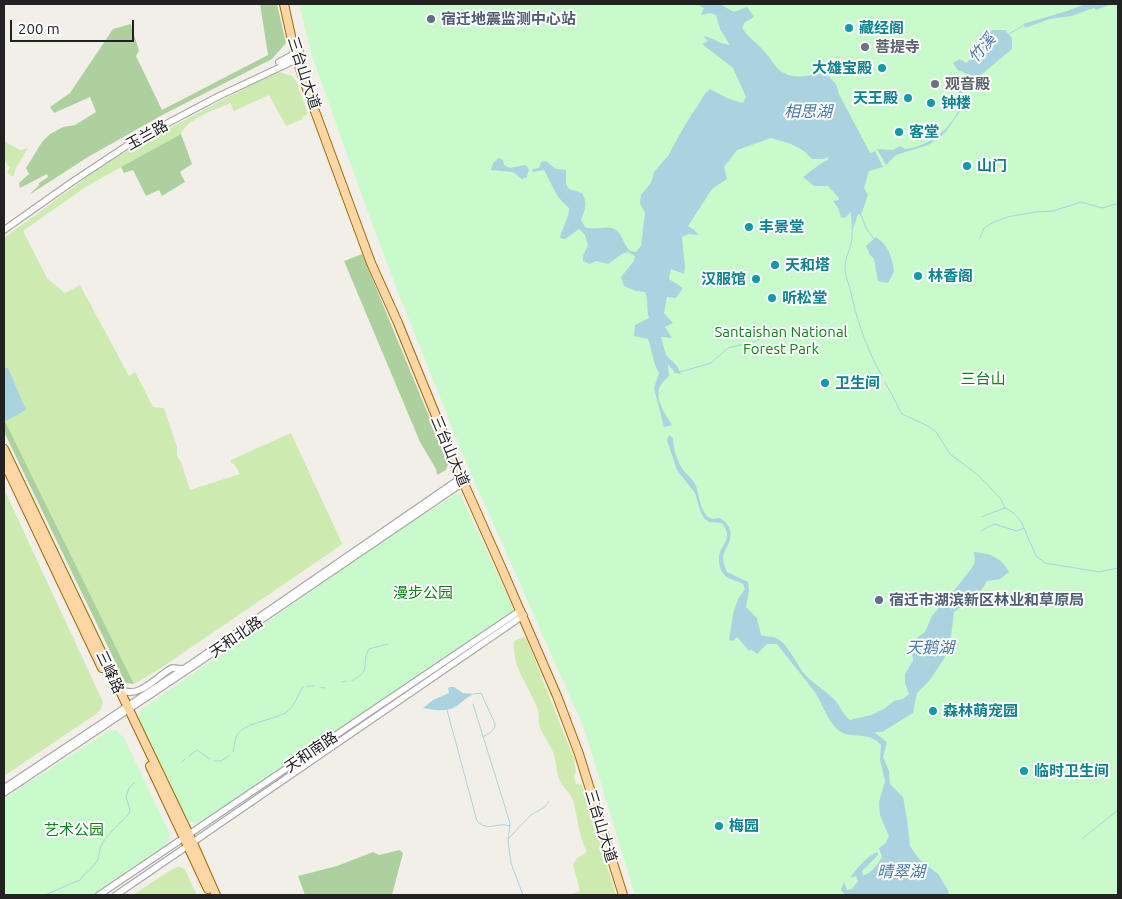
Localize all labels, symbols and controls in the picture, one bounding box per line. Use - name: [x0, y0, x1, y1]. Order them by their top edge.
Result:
- scale bar: [12, 10, 136, 42]
- place label: 宿迁地震监测中心站: [441, 10, 576, 28]
- marker: 宿迁地震监测中心站: [425, 13, 437, 25]
- place label: 藏经阁: [859, 19, 904, 37]
- text: 200 m: [18, 20, 60, 37]
- marker: 藏经阁: [843, 22, 855, 34]
- water label: 竹溪: [964, 30, 1000, 66]
- street label: 三台山大道: [284, 35, 324, 111]
- place label: 菩提寺: [875, 38, 920, 56]
- marker: 菩提寺: [859, 41, 871, 53]
- place label: 大雄宝殿: [812, 59, 872, 77]
- marker: 大雄宝殿: [876, 62, 888, 74]
- place label: 观音殿: [945, 75, 990, 93]
- marker: 观音殿: [929, 78, 941, 90]
- place label: 天王殿: [853, 89, 898, 107]
- marker: 天王殿: [902, 92, 914, 104]
- place label: 钟楼: [941, 94, 971, 112]
- marker: 钟楼: [925, 97, 937, 109]
- water label: 相思湖: [784, 102, 832, 122]
- street label: 玉兰路: [123, 116, 171, 154]
- place label: 客堂: [909, 123, 939, 141]
- marker: 客堂: [893, 126, 905, 138]
- place label: 山门: [977, 157, 1007, 175]
- marker: 山门: [961, 160, 973, 172]
- place label: 丰景堂: [759, 218, 804, 236]
- marker: 丰景堂: [743, 221, 755, 233]
- place label: 天和塔: [785, 256, 830, 274]
- marker: 天和塔: [769, 259, 781, 271]
- place label: 林香阁: [928, 267, 973, 285]
- place label: 汉服馆: [701, 270, 746, 288]
- marker: 林香阁: [912, 270, 924, 282]
- marker: 汉服馆: [750, 273, 762, 285]
- place label: 听松堂: [782, 289, 827, 307]
- marker: 听松堂: [766, 292, 778, 304]
- park label: Santaishan National Forest Park: [714, 323, 848, 358]
- park label: 三台山: [961, 370, 1005, 388]
- place label: 卫生间: [835, 374, 880, 392]
- marker: 卫生间: [819, 377, 831, 389]
- street label: 三台山大道: [427, 413, 473, 489]
- park label: 漫步公园: [393, 584, 453, 602]
- place label: 宿迁市湖滨新区林业和草原局: [889, 591, 1084, 609]
- marker: 宿迁市湖滨新区林业和草原局: [873, 594, 885, 606]
- street label: 天和北路: [206, 613, 266, 661]
- water label: 天鹅湖: [906, 638, 954, 658]
- street label: 三峰路: [92, 648, 128, 696]
- place label: 森林萌宠园: [943, 702, 1018, 720]
- marker: 森林萌宠园: [927, 705, 939, 717]
- street label: 天和南路: [281, 728, 341, 776]
- place label: 临时卫生间: [1034, 762, 1109, 780]
- marker: 临时卫生间: [1018, 765, 1030, 777]
- street label: 三台山大道: [581, 788, 621, 864]
- place label: 梅园: [729, 817, 759, 835]
- marker: 梅园: [713, 820, 725, 832]
- park label: 艺术公园: [44, 821, 104, 839]
- water label: 晴翠湖: [877, 862, 925, 882]

